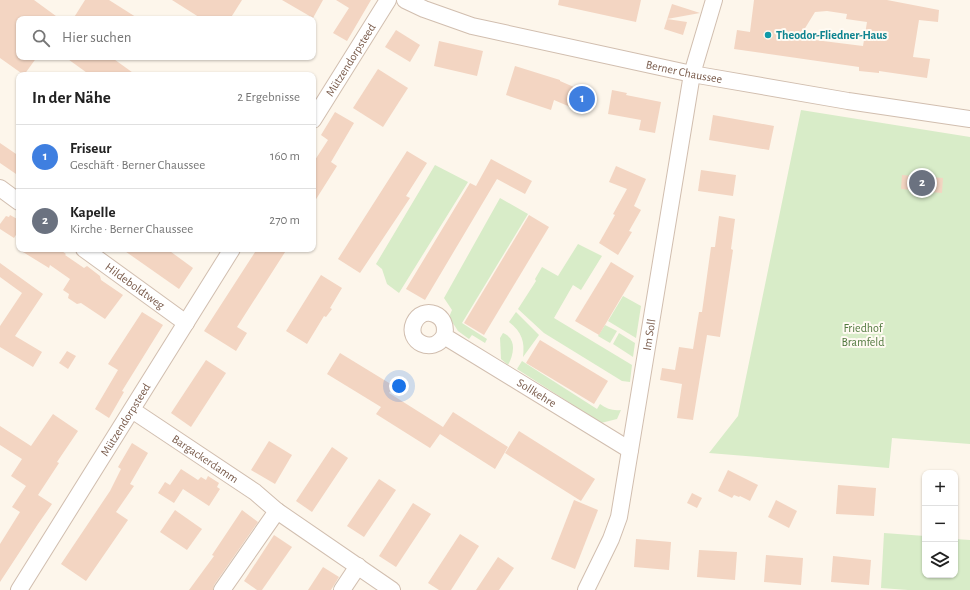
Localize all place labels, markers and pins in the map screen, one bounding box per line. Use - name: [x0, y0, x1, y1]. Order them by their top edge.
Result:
- place label: Theodor-Fliedner-Haus: [776, 29, 888, 41]
- marker: Theodor-Fliedner-Haus: [763, 30, 773, 40]
- pin: 1: [569, 84, 595, 114]
- pin: 2: [909, 168, 935, 198]

